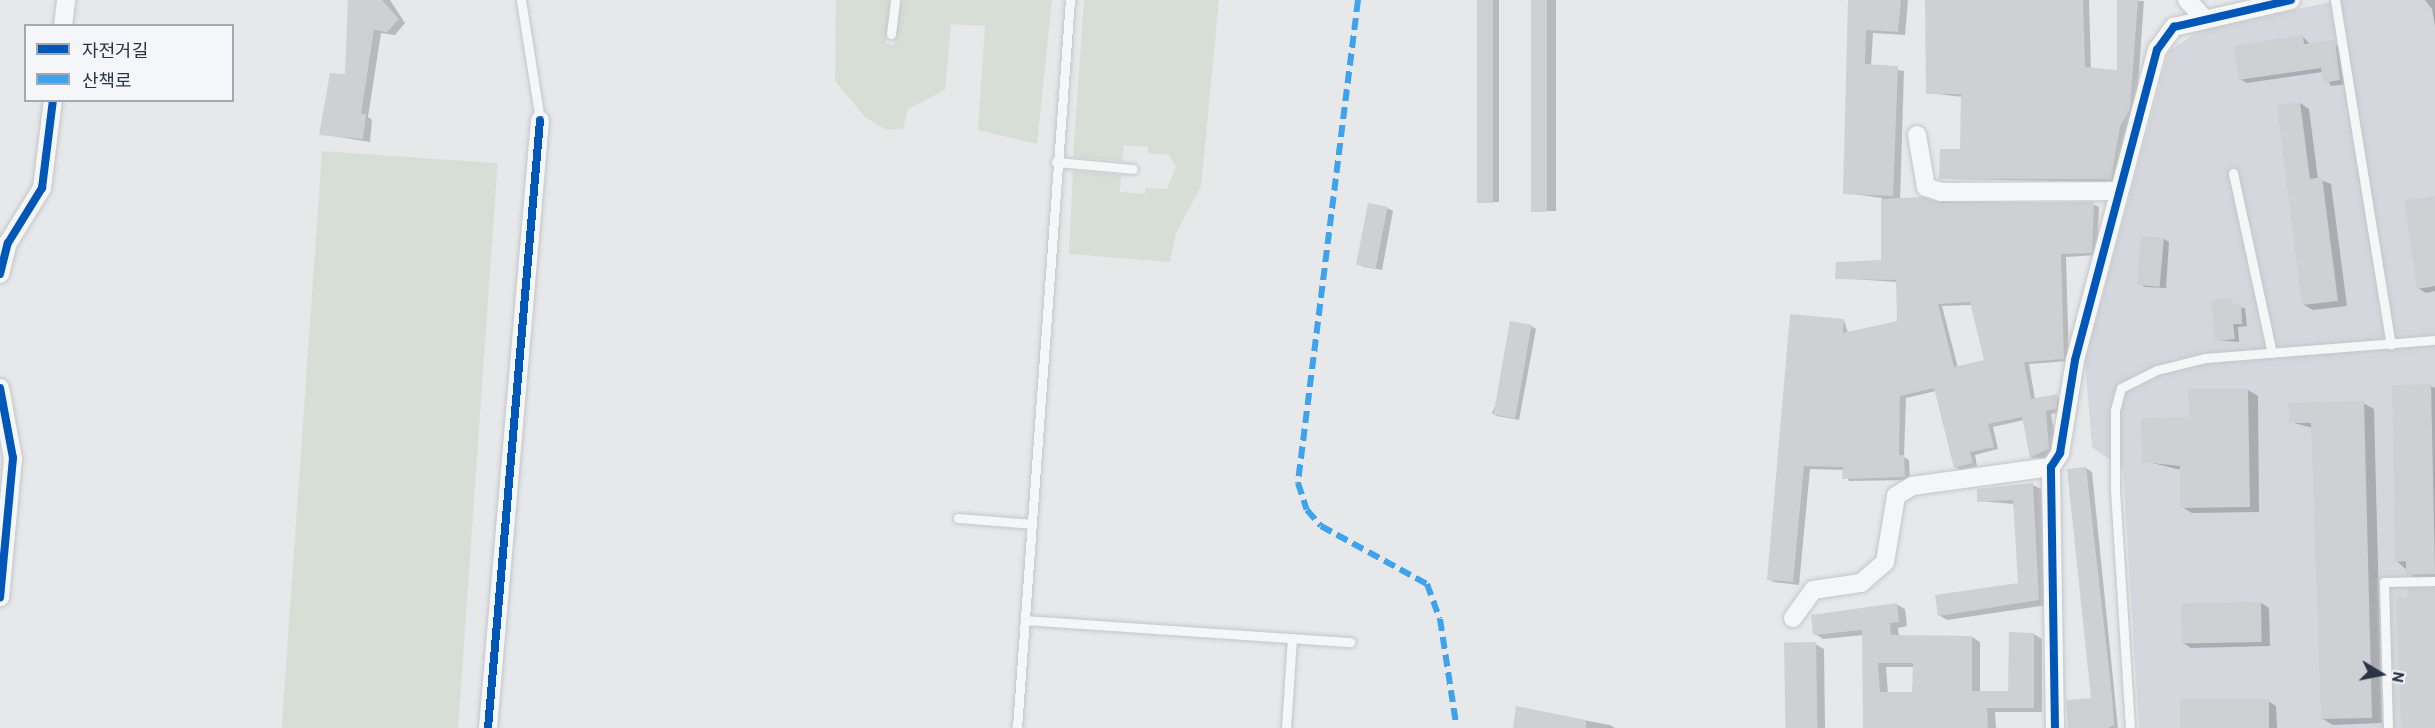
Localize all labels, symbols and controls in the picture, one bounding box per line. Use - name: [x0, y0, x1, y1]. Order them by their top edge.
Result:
- legend: [24, 24, 234, 102]
- text: 자전거길: [82, 39, 148, 61]
- text: 산책로: [82, 69, 132, 91]
- north arrow: [2351, 644, 2411, 704]
- text: N: [2389, 670, 2409, 684]

